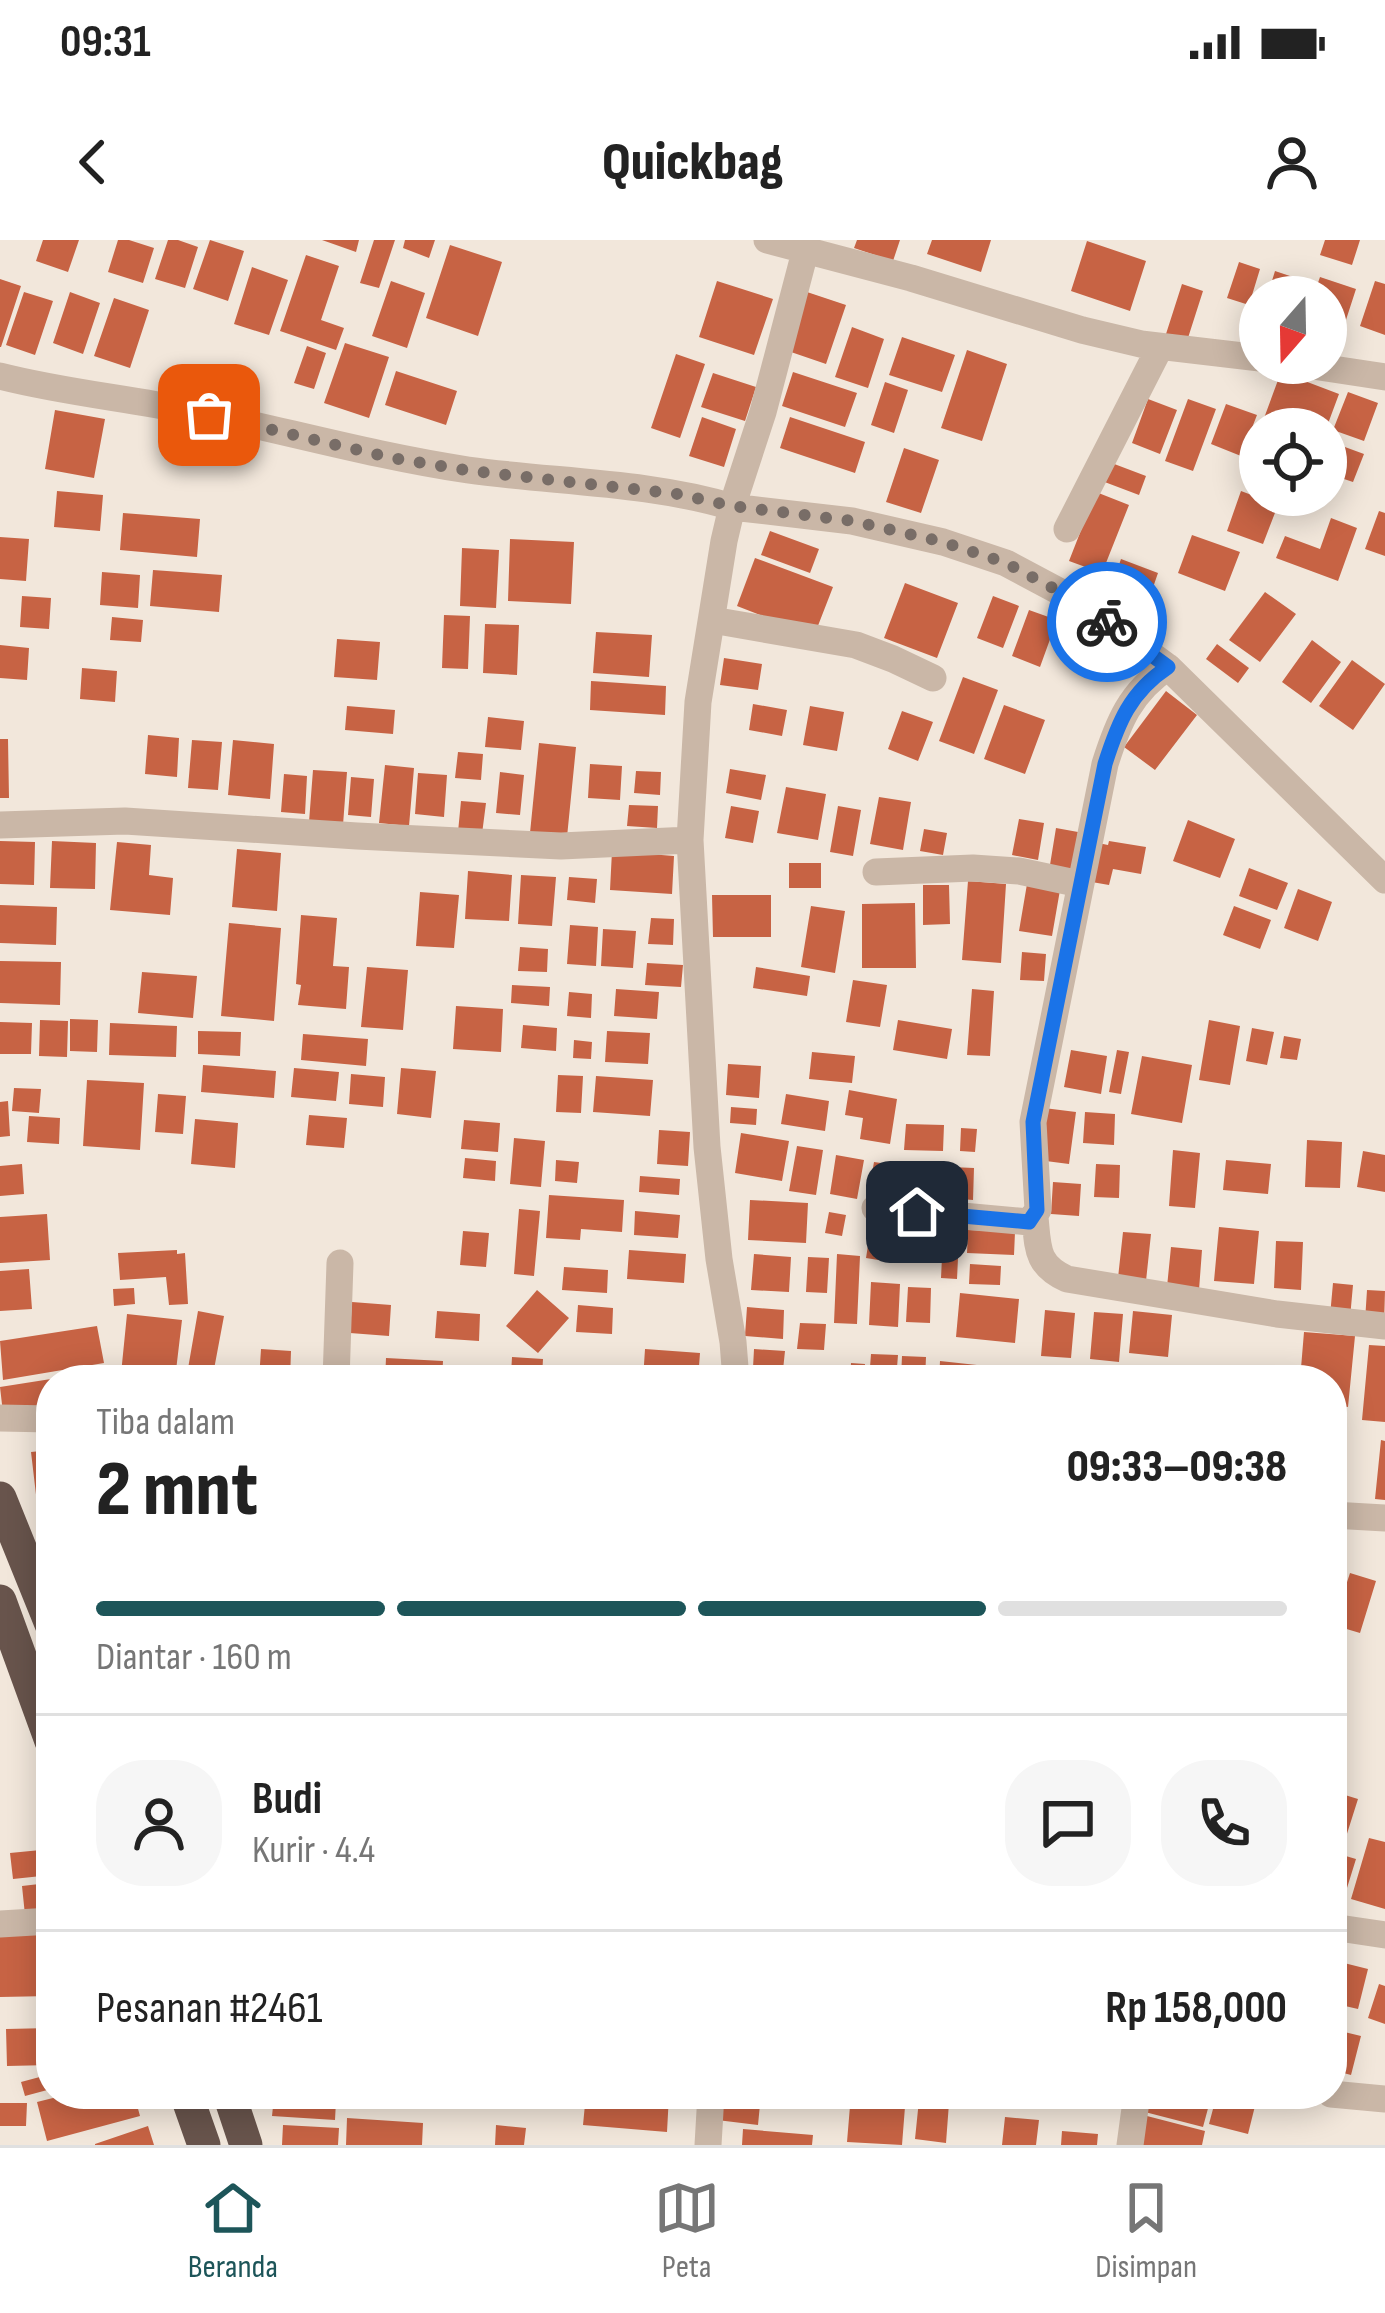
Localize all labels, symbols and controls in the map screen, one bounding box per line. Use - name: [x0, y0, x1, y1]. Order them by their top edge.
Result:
- text: 09:31: [60, 15, 151, 70]
- icon: back: [60, 129, 126, 195]
- icon: person: [1259, 129, 1325, 195]
- text: Quickbag: [602, 130, 783, 195]
- north arrow: [1239, 276, 1347, 384]
- map controls: [1239, 276, 1347, 516]
- pin: [158, 364, 260, 466]
- icon: bag: [176, 382, 242, 448]
- button: locate: [1239, 408, 1347, 516]
- courier: [1047, 562, 1167, 682]
- icon: bike: [1074, 589, 1140, 655]
- pin: [866, 1161, 968, 1263]
- icon: home: [884, 1179, 950, 1245]
- text: Tiba dalam: [96, 1399, 235, 1446]
- text: 09:33–09:38: [1067, 1440, 1287, 1495]
- text: 2 mnt: [96, 1444, 258, 1537]
- text: Diantar · 160 m: [96, 1634, 292, 1681]
- button: person: [96, 1760, 222, 1886]
- button: chat: [1005, 1760, 1131, 1886]
- button: phone: [1161, 1760, 1287, 1886]
- text: Budi: [252, 1772, 322, 1827]
- text: Kurir · 4.4: [252, 1827, 375, 1874]
- text: Pesanan #2461: [96, 1981, 322, 2036]
- text: Rp 158,000: [1105, 1981, 1287, 2036]
- tab: Beranda: [188, 2175, 278, 2287]
- tab: Peta: [654, 2175, 720, 2287]
- tab: Disimpan: [1095, 2175, 1197, 2287]

